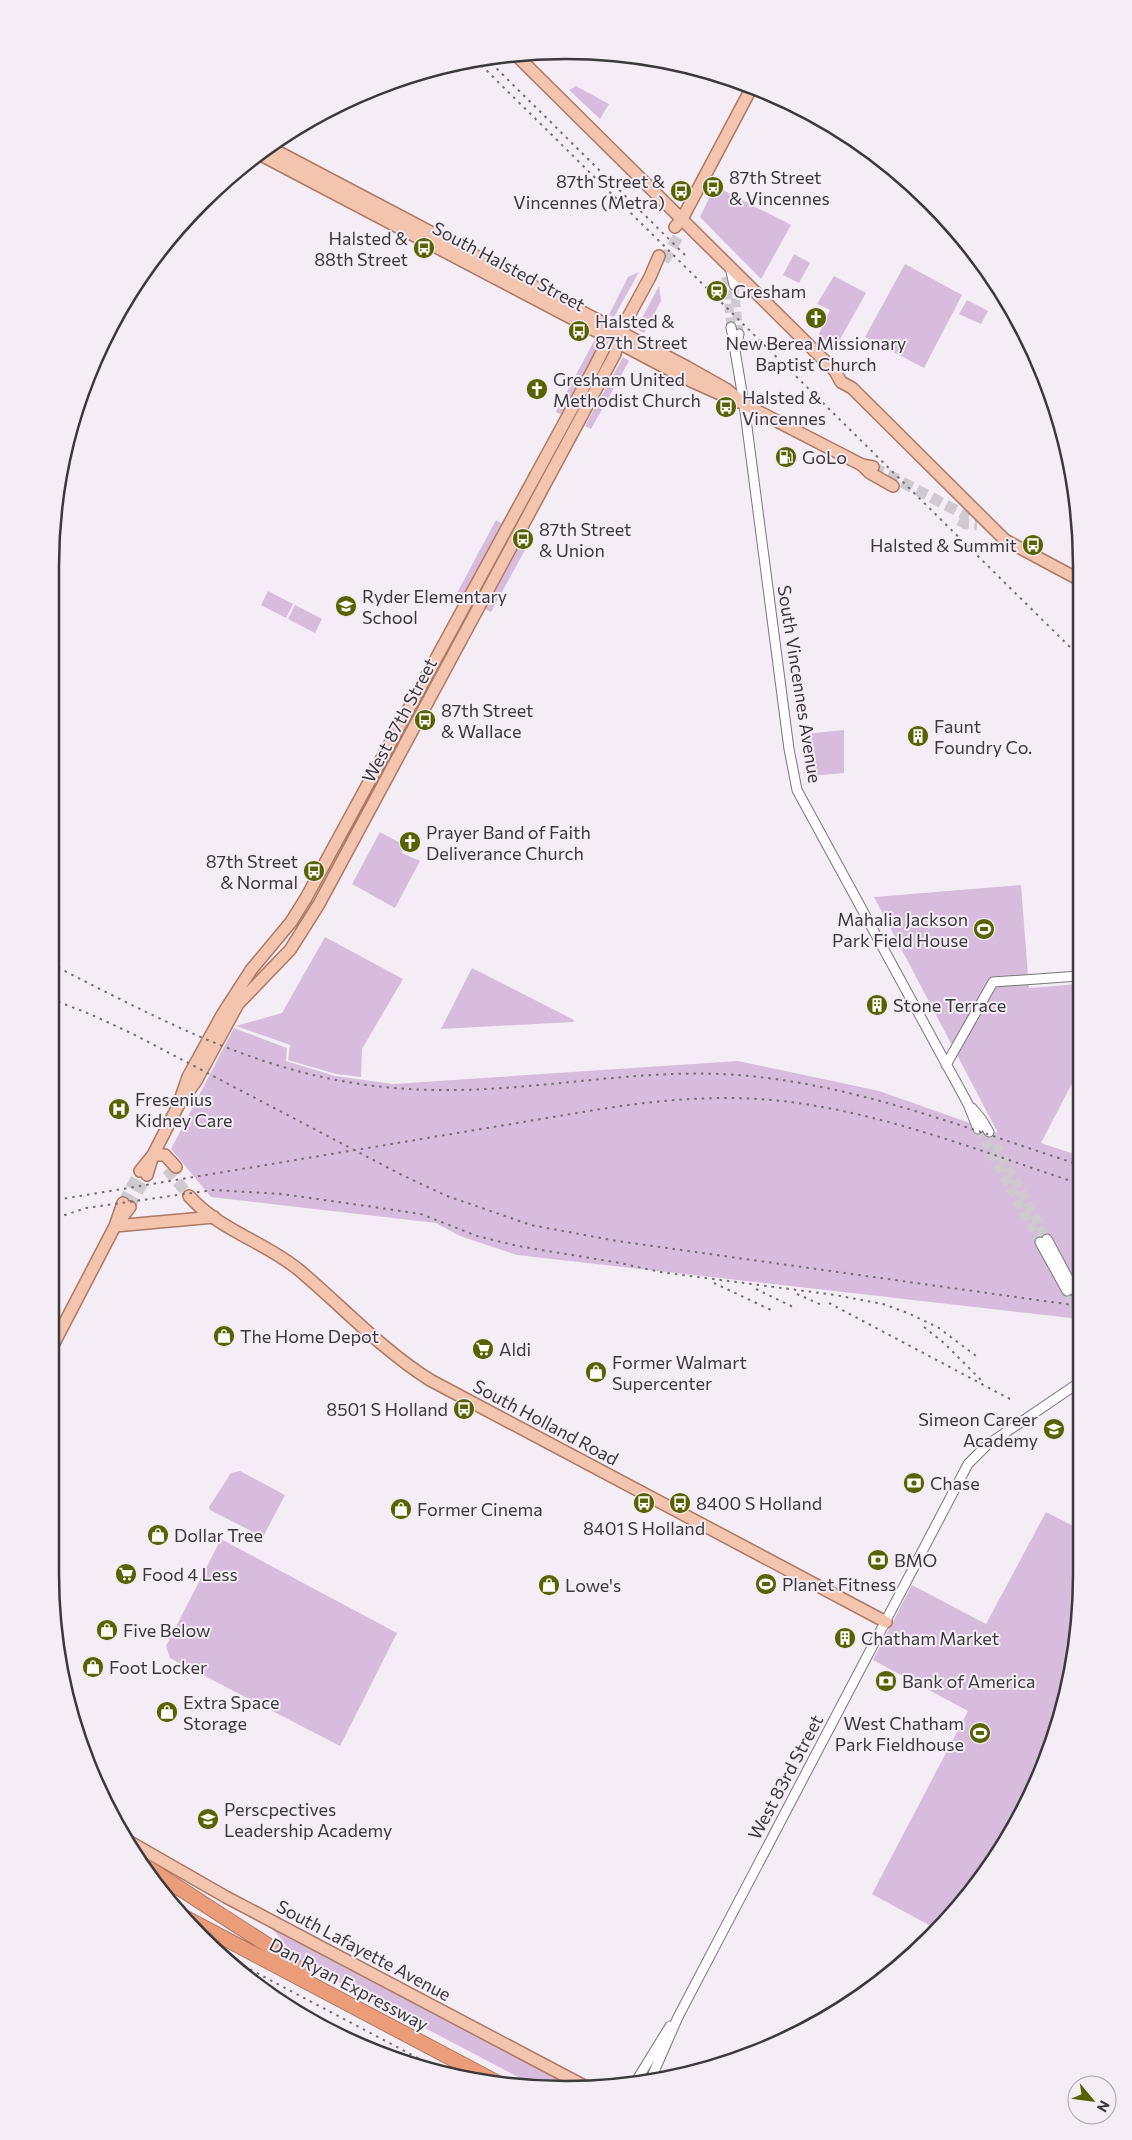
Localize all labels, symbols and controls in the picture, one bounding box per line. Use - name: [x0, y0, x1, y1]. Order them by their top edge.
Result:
- place label: 87th Street & Vincennes: [729, 166, 830, 209]
- place label: 87th Street & Vincennes (Metra): [513, 170, 665, 213]
- bus stop icon: 87th Street & Vincennes: [701, 175, 725, 199]
- bus stop icon: 87th Street & Vincennes (Metra): [669, 179, 693, 203]
- street label: South Halsted Street: [429, 216, 589, 316]
- place label: Halsted & 88th Street: [314, 227, 408, 270]
- bus stop icon: Halsted & 88th Street: [412, 236, 436, 260]
- station icon: Gresham: [705, 279, 729, 303]
- place label: Gresham: [733, 280, 806, 302]
- church icon: New Berea Missionary Baptist Church: [804, 306, 828, 330]
- place label: Halsted & 87th Street: [595, 310, 687, 353]
- bus stop icon: Halsted & 87th Street: [567, 319, 591, 343]
- place label: New Berea Missionary Baptist Church: [726, 332, 906, 375]
- place label: Gresham United Methodist Church: [553, 368, 701, 411]
- church icon: Gresham United Methodist Church: [525, 377, 549, 401]
- place label: Halsted & Vincennes: [742, 386, 826, 429]
- bus stop icon: Halsted & Vincennes: [714, 395, 738, 419]
- fuel station icon: GoLo: [774, 445, 798, 469]
- place label: GoLo: [802, 446, 847, 468]
- place label: 87th Street & Union: [539, 518, 631, 561]
- bus stop icon: 87th Street & Union: [511, 527, 535, 551]
- bus stop icon: Halsted & Summit: [1021, 533, 1045, 557]
- place label: Halsted & Summit: [870, 534, 1017, 556]
- street label: South Vincennes Avenue: [773, 584, 827, 784]
- place label: Ryder Elementary School: [362, 585, 507, 628]
- school or university icon: Ryder Elementary School: [334, 594, 358, 618]
- street label: West 87th Street: [357, 654, 441, 786]
- place label: 87th Street & Wallace: [441, 699, 533, 742]
- bus stop icon: 87th Street & Wallace: [413, 708, 437, 732]
- place label: Faunt Foundry Co.: [934, 715, 1032, 758]
- building icon: Faunt Foundry Co.: [906, 724, 930, 748]
- place label: Prayer Band of Faith Deliverance Church: [426, 821, 591, 864]
- church icon: Prayer Band of Faith Deliverance Church: [398, 830, 422, 854]
- place label: 87th Street & Normal: [206, 850, 298, 893]
- bus stop icon: 87th Street & Normal: [302, 859, 326, 883]
- place label: Mahalia Jackson Park Field House: [832, 908, 968, 951]
- sports icon: Mahalia Jackson Park Field House: [972, 917, 996, 941]
- building icon: Stone Terrace: [865, 993, 889, 1017]
- place label: Stone Terrace: [893, 994, 1006, 1016]
- place label: Fresenius Kidney Care: [135, 1088, 233, 1131]
- hospital icon: Fresenius Kidney Care: [107, 1097, 131, 1121]
- shop icon: The Home Depot: [212, 1324, 236, 1348]
- place label: The Home Depot: [240, 1325, 379, 1347]
- supermarket icon: Aldi: [471, 1337, 495, 1361]
- place label: Aldi: [499, 1338, 531, 1360]
- place label: Former Walmart Supercenter: [612, 1351, 747, 1394]
- shop icon: Former Walmart Supercenter: [584, 1360, 608, 1384]
- street label: South Holland Road: [470, 1374, 622, 1470]
- bus stop icon: 8501 S Holland: [452, 1397, 476, 1421]
- place label: 8501 S Holland: [326, 1398, 448, 1420]
- place label: Simeon Career Academy: [918, 1408, 1038, 1451]
- school or university icon: Simeon Career Academy: [1042, 1417, 1066, 1441]
- bank icon: Chase: [902, 1471, 926, 1495]
- place label: Chase: [930, 1472, 980, 1494]
- bus stop icon: 8401 S Holland: [632, 1491, 656, 1515]
- bus stop icon: 8400 S Holland: [668, 1491, 692, 1515]
- place label: 8400 S Holland: [696, 1492, 822, 1514]
- shop icon: Former Cinema: [389, 1497, 413, 1521]
- place label: Former Cinema: [417, 1498, 543, 1520]
- place label: 8401 S Holland: [583, 1517, 705, 1539]
- shop icon: Dollar Tree: [146, 1523, 170, 1547]
- place label: Dollar Tree: [174, 1524, 263, 1546]
- bank icon: BMO: [866, 1548, 890, 1572]
- place label: BMO: [894, 1549, 937, 1571]
- supermarket icon: Food 4 Less: [114, 1562, 138, 1586]
- place label: Food 4 Less: [142, 1563, 238, 1585]
- sports icon: Planet Fitness: [754, 1572, 778, 1596]
- shop icon: Lowe's: [537, 1573, 561, 1597]
- place label: Planet Fitness: [782, 1573, 896, 1595]
- place label: Lowe's: [565, 1574, 621, 1596]
- shop icon: Five Below: [95, 1618, 119, 1642]
- place label: Five Below: [123, 1619, 210, 1641]
- building icon: Chatham Market: [833, 1626, 857, 1650]
- place label: Chatham Market: [861, 1627, 999, 1649]
- shop icon: Foot Locker: [81, 1655, 105, 1679]
- place label: Foot Locker: [109, 1656, 207, 1678]
- bank icon: Bank of America: [874, 1669, 898, 1693]
- place label: Bank of America: [902, 1670, 1035, 1692]
- place label: Extra Space Storage: [183, 1691, 280, 1734]
- shop icon: Extra Space Storage: [155, 1700, 179, 1724]
- street label: West 83rd Street: [743, 1711, 827, 1843]
- place label: West Chatham Park Fieldhouse: [835, 1712, 964, 1755]
- sports icon: West Chatham Park Fieldhouse: [968, 1721, 992, 1745]
- place label: Perscpectives Leadership Academy: [224, 1798, 392, 1841]
- school or university icon: Perscpectives Leadership Academy: [196, 1807, 220, 1831]
- street label: South Lafayette Avenue: [273, 1895, 455, 2005]
- street label: Dan Ryan Expressway: [266, 1933, 432, 2035]
- north arrow: [1067, 2075, 1117, 2125]
- text: N: [1094, 2098, 1114, 2115]

